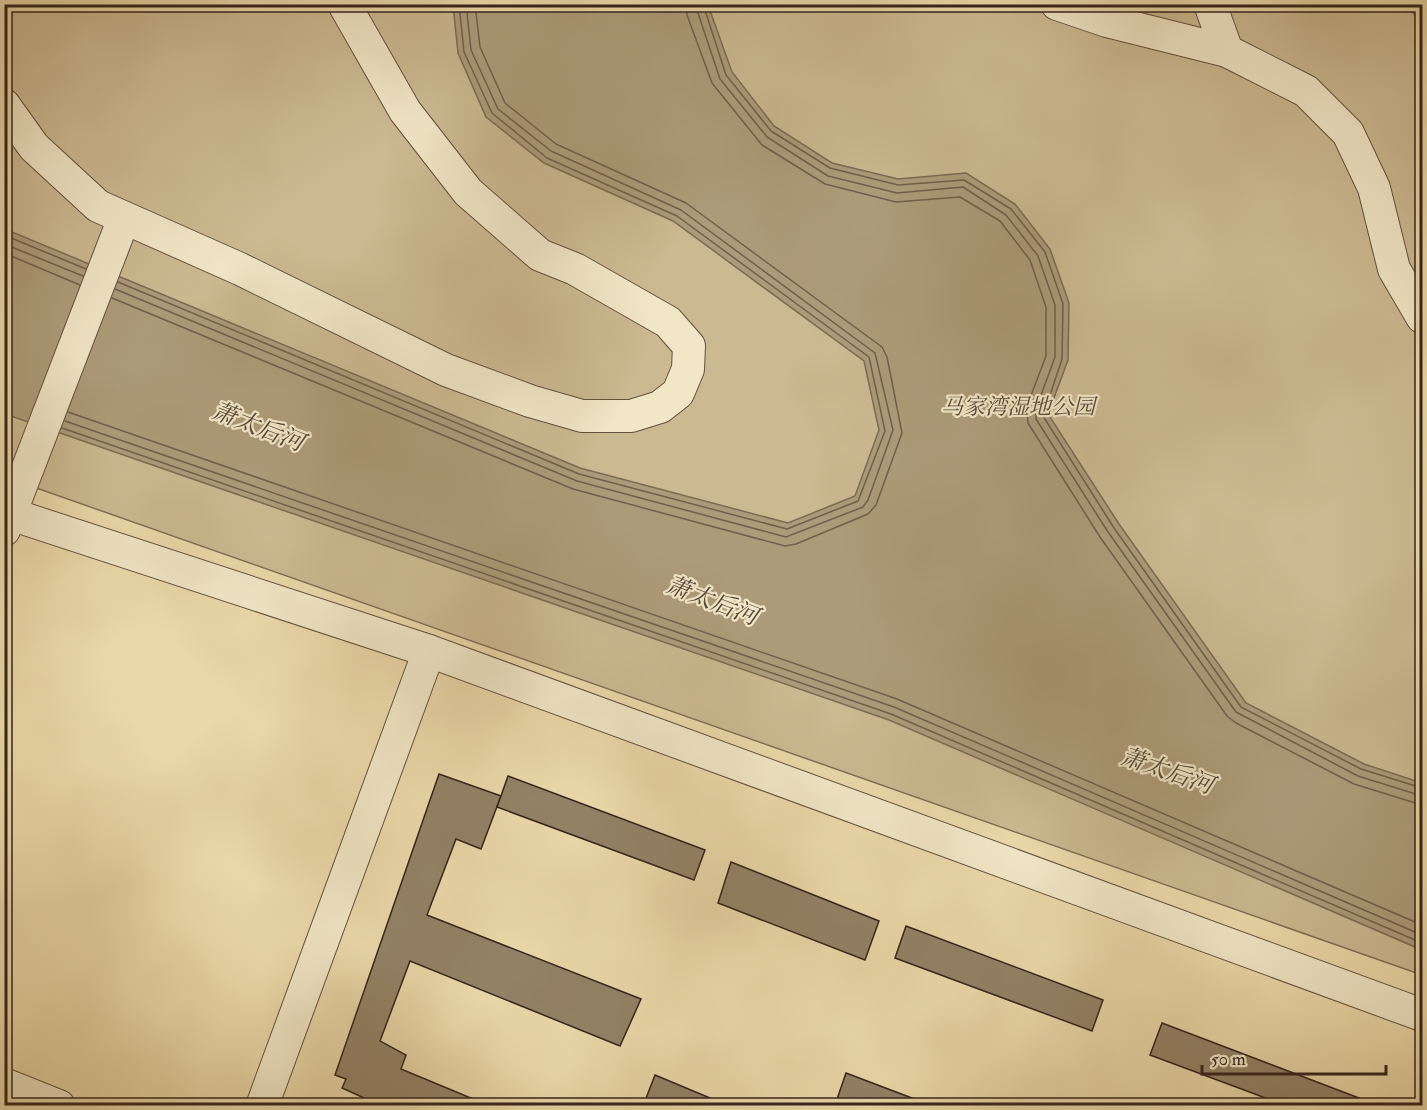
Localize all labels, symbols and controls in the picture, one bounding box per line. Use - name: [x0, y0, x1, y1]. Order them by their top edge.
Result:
- park label: 马家湾湿地公园: [941, 393, 1098, 421]
- water label: 萧太后河: [208, 395, 312, 460]
- water label: 萧太后河: [662, 569, 766, 634]
- water label: 萧太后河: [1117, 741, 1221, 803]
- scale bar: [1202, 1038, 1386, 1076]
- text: 50 m: [1211, 1048, 1246, 1071]

